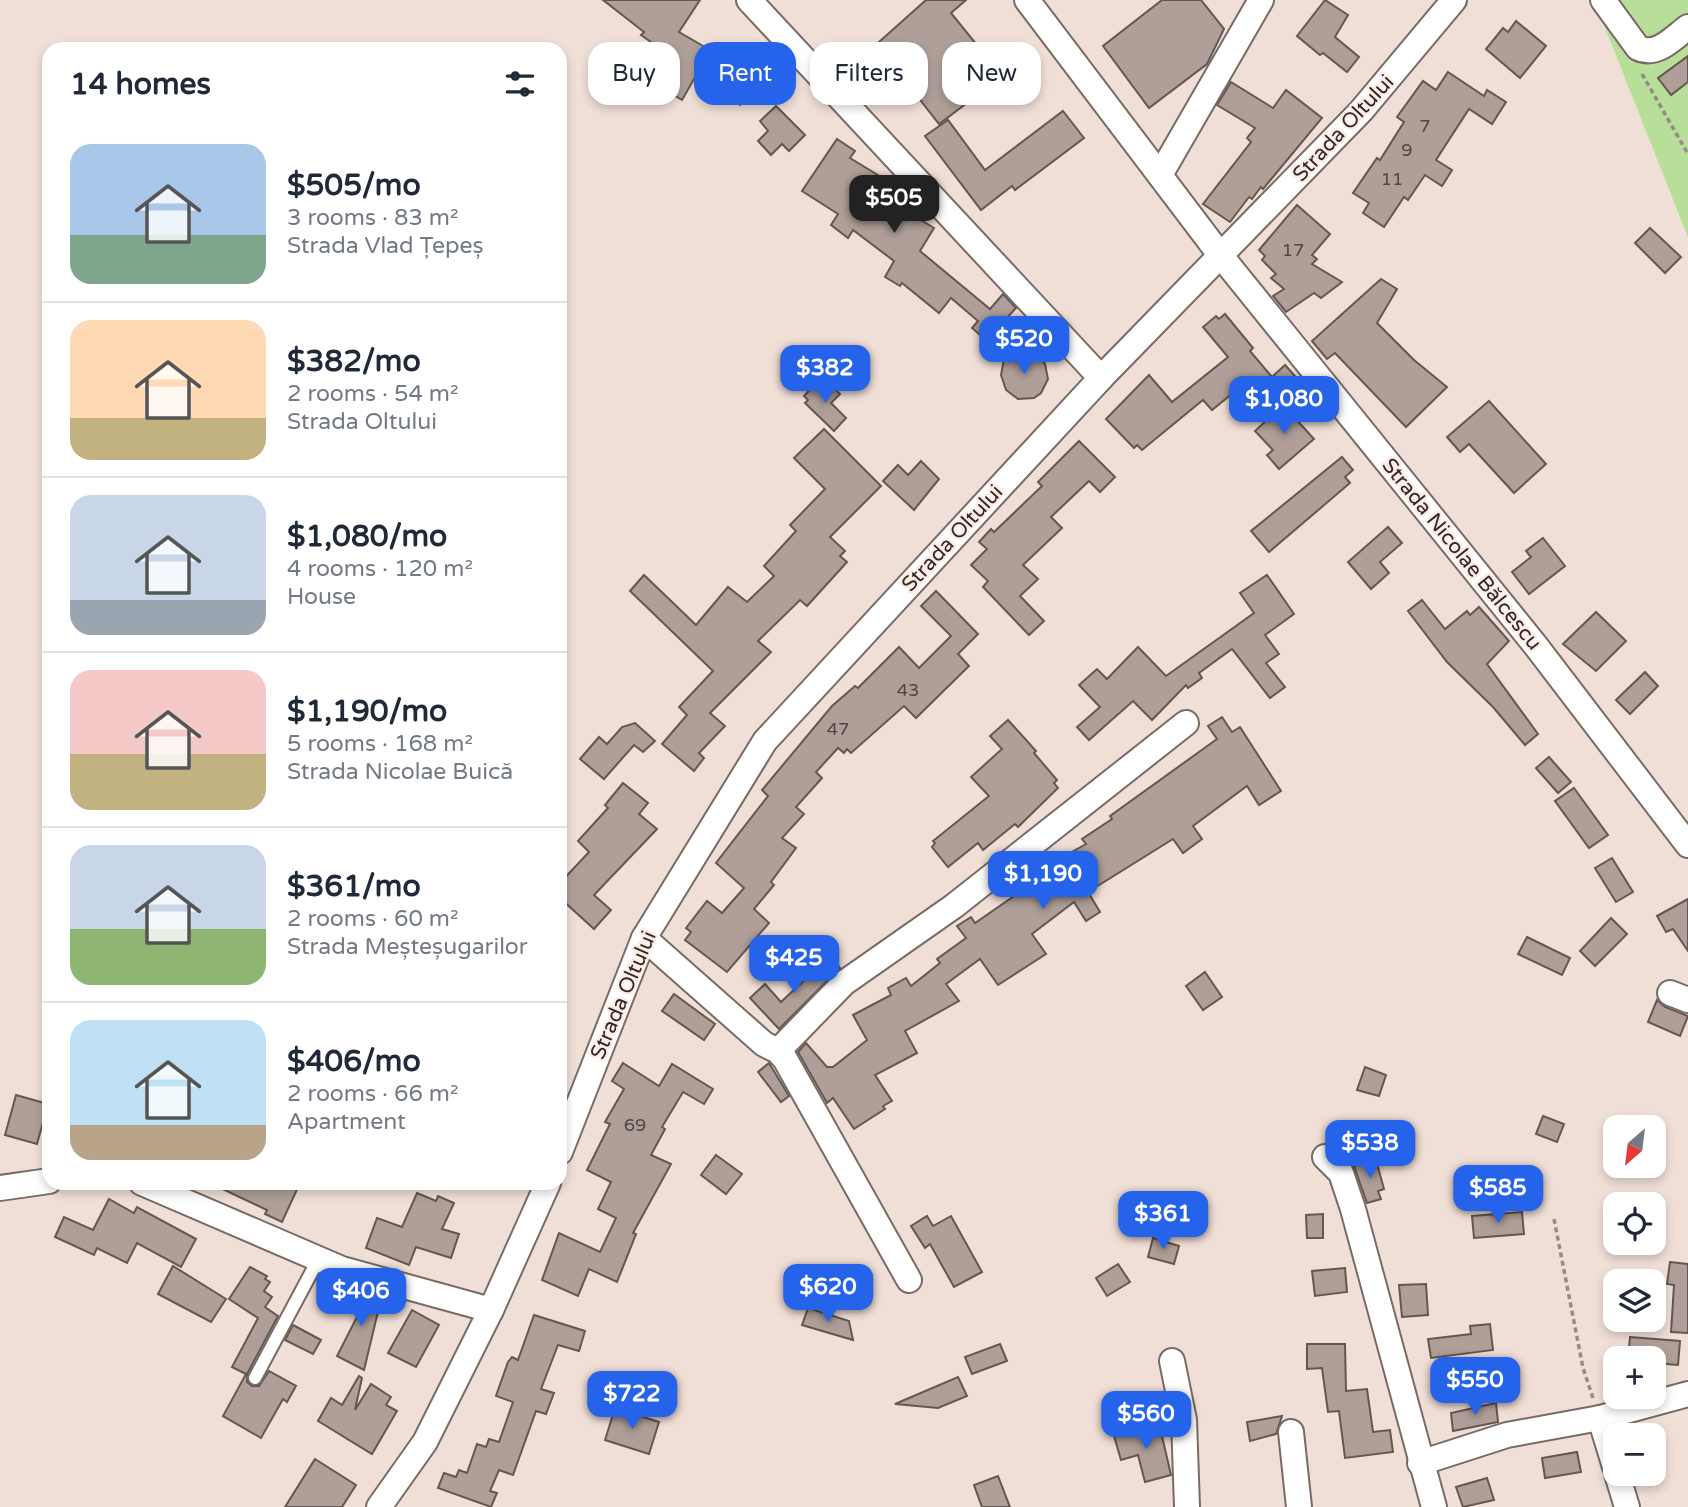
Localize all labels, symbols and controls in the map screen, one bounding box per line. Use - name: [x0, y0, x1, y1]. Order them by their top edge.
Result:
- chip: Buy: [588, 42, 680, 105]
- chip: Rent: [694, 42, 796, 105]
- chip: Filters: [810, 42, 928, 105]
- chip: New: [942, 42, 1041, 105]
- icon: filters: [501, 65, 539, 103]
- text: 14 homes: [70, 66, 211, 103]
- street label: Strada Oltului: [1288, 70, 1399, 187]
- house number: 7: [1419, 115, 1431, 137]
- house number: 9: [1401, 139, 1413, 161]
- text: $505/mo: [287, 167, 421, 204]
- house number: 11: [1381, 168, 1403, 190]
- icon: home: [126, 172, 210, 256]
- pin: $505: [853, 176, 935, 235]
- text: $505: [865, 184, 923, 212]
- text: 3 rooms · 83 m²: [287, 204, 458, 232]
- text: Strada Vlad Țepeș: [287, 232, 484, 260]
- house number: 17: [1282, 239, 1304, 261]
- pin: $520: [983, 316, 1065, 376]
- text: $520: [995, 325, 1053, 353]
- text: $382/mo: [287, 343, 421, 380]
- pin: $382: [784, 346, 866, 405]
- icon: home: [126, 348, 210, 432]
- text: $382: [796, 354, 854, 382]
- pin: $1,080: [1227, 376, 1341, 436]
- text: 2 rooms · 54 m²: [287, 380, 458, 408]
- text: $1,080: [1245, 385, 1323, 413]
- text: Strada Oltului: [287, 408, 437, 436]
- street label: Strada Nicolae Bălcescu: [1376, 453, 1547, 655]
- street label: Strada Oltului: [897, 480, 1008, 597]
- text: $1,080/mo: [287, 518, 447, 555]
- icon: home: [126, 523, 210, 607]
- text: 4 rooms · 120 m²: [287, 555, 473, 583]
- text: House: [287, 583, 356, 611]
- house number: 43: [897, 679, 919, 701]
- text: $1,190/mo: [287, 693, 447, 730]
- icon: home: [126, 698, 210, 782]
- house number: 47: [827, 718, 849, 740]
- text: 5 rooms · 168 m²: [287, 730, 473, 758]
- text: Strada Nicolae Buică: [287, 758, 513, 786]
- pin: $1,190: [986, 852, 1100, 911]
- text: $1,190: [1004, 860, 1082, 888]
- text: $361/mo: [287, 868, 421, 905]
- icon: home: [126, 873, 210, 957]
- text: 2 rooms · 60 m²: [287, 905, 458, 933]
- street label: Strada Oltului: [585, 927, 662, 1063]
- text: Strada Meșteșugarilor: [287, 933, 528, 961]
- pin: $425: [753, 936, 835, 995]
- text: $425: [765, 944, 823, 972]
- text: $406/mo: [287, 1043, 421, 1080]
- icon: home: [126, 1048, 210, 1132]
- text: 2 rooms · 66 m²: [287, 1080, 458, 1108]
- text: Apartment: [287, 1108, 406, 1136]
- house number: 69: [624, 1114, 646, 1136]
- north arrow: [1603, 1115, 1666, 1178]
- map controls: [1603, 1115, 1666, 1486]
- pin: $538: [1329, 1120, 1411, 1180]
- text: $538: [1341, 1129, 1399, 1157]
- pin: $585: [1457, 1166, 1539, 1225]
- text: $585: [1469, 1174, 1527, 1202]
- pin: $361: [1122, 1192, 1204, 1251]
- button: locate: [1603, 1192, 1666, 1255]
- text: $361: [1134, 1200, 1192, 1228]
- pin: $620: [787, 1264, 869, 1324]
- pin: $406: [320, 1268, 402, 1328]
- button: layers: [1603, 1269, 1666, 1332]
- text: $620: [799, 1273, 857, 1301]
- text: $406: [332, 1277, 390, 1305]
- button: +: [1603, 1346, 1666, 1409]
- pin: $550: [1434, 1358, 1516, 1417]
- text: $550: [1446, 1366, 1504, 1394]
- pin: $722: [591, 1372, 673, 1431]
- text: $722: [603, 1380, 661, 1408]
- pin: $560: [1105, 1392, 1187, 1451]
- text: $560: [1117, 1400, 1175, 1428]
- button: −: [1603, 1423, 1666, 1486]

